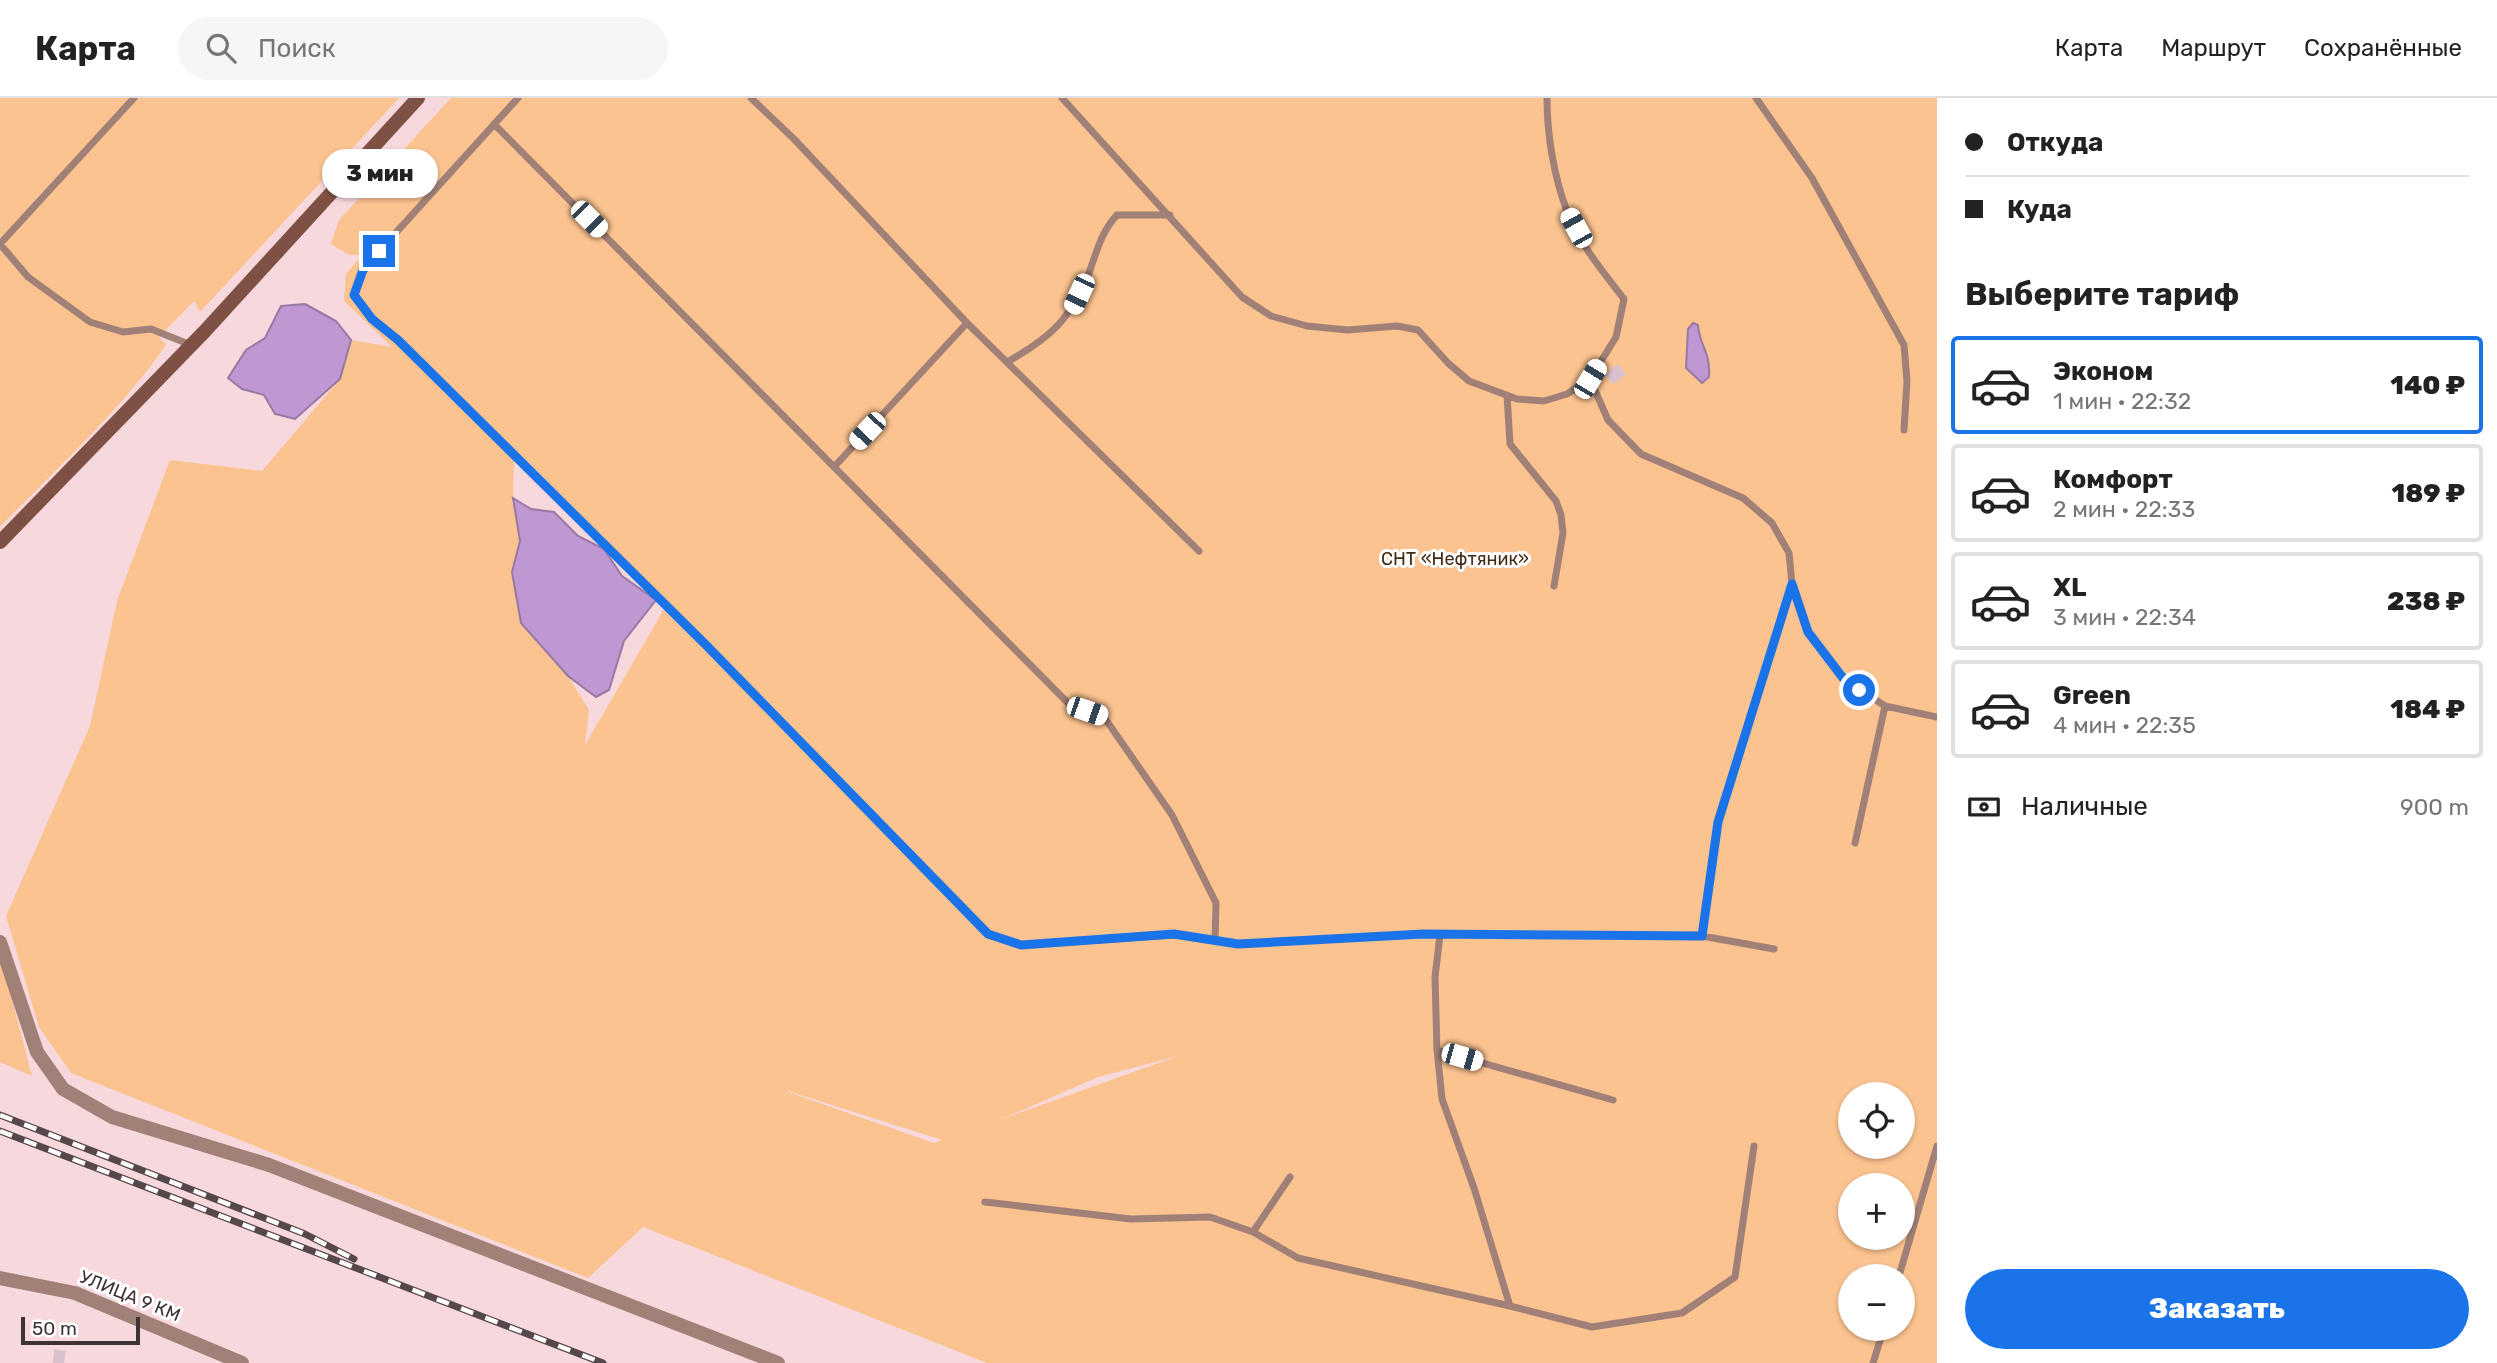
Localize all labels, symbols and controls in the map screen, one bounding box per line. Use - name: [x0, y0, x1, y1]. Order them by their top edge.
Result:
- search box: [178, 17, 668, 80]
- text: Карта: [35, 29, 136, 68]
- icon: search: [202, 29, 240, 67]
- text: Поиск: [258, 33, 336, 64]
- text: Карта: [2055, 34, 2123, 62]
- text: Маршрут: [2161, 34, 2266, 62]
- text: Сохранённые: [2304, 34, 2462, 62]
- text: Откуда: [2007, 127, 2103, 158]
- callout: 3 мин: [321, 150, 437, 198]
- text: 3 мин: [346, 159, 414, 187]
- text: Куда: [2007, 194, 2072, 225]
- car: [567, 197, 612, 241]
- car: [1557, 205, 1596, 251]
- route end: [363, 235, 395, 267]
- car: [1061, 271, 1098, 317]
- text: Выберите тариф: [1965, 275, 2239, 313]
- icon: car: [1969, 354, 2032, 417]
- car: [1571, 356, 1610, 402]
- text: Эконом: [2053, 356, 2153, 387]
- text: 140 ₽: [2390, 370, 2465, 401]
- text: 1 мин · 22:32: [2053, 387, 2191, 415]
- car: [845, 408, 890, 454]
- icon: car: [1969, 462, 2032, 525]
- text: Комфорт: [2053, 464, 2173, 495]
- text: 189 ₽: [2392, 478, 2465, 509]
- text: 2 мин · 22:33: [2053, 495, 2195, 523]
- park label: СНТ «Нефтяник»: [1381, 548, 1529, 570]
- icon: car: [1969, 570, 2032, 633]
- text: XL: [2053, 572, 2086, 603]
- text: 238 ₽: [2387, 586, 2465, 617]
- text: 3 мин · 22:34: [2053, 603, 2196, 631]
- route start: [1843, 674, 1875, 706]
- icon: car: [1969, 678, 2032, 741]
- text: Green: [2053, 680, 2131, 711]
- car: [1064, 694, 1111, 728]
- text: 184 ₽: [2390, 694, 2465, 725]
- text: 4 мин · 22:35: [2053, 711, 2196, 739]
- icon: cash: [1965, 788, 2003, 826]
- text: Наличные: [2021, 791, 2148, 822]
- text: 900 m: [2400, 793, 2469, 821]
- car: [1439, 1041, 1486, 1073]
- map controls: [1838, 1082, 1915, 1341]
- button: locate: [1838, 1082, 1915, 1159]
- button: +: [1838, 1173, 1915, 1250]
- button: −: [1838, 1264, 1915, 1341]
- street label: УЛИЦА 9 КМ: [76, 1266, 184, 1326]
- button: Заказать: [1965, 1269, 2469, 1349]
- scale bar: [21, 1314, 140, 1346]
- text: 50 m: [32, 1317, 77, 1340]

